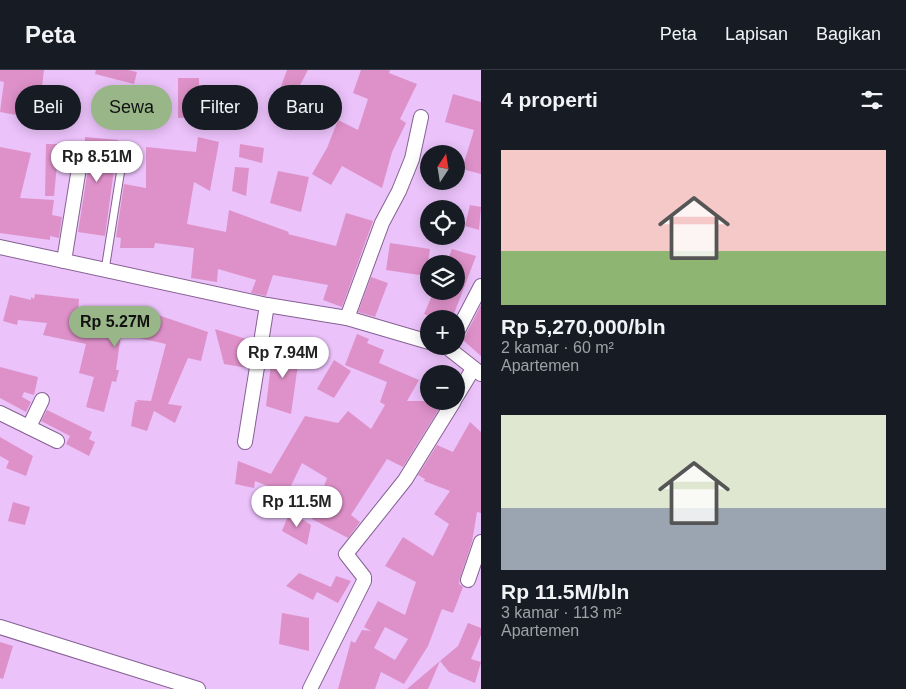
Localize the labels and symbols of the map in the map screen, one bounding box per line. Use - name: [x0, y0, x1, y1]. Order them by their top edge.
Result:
- pin: Rp 8.51M: [45, 140, 149, 183]
- north arrow: [420, 145, 465, 190]
- pin: Rp 5.27M: [63, 306, 167, 348]
- pin: Rp 7.94M: [231, 336, 335, 379]
- pin: Rp 11.5M: [245, 486, 349, 528]

